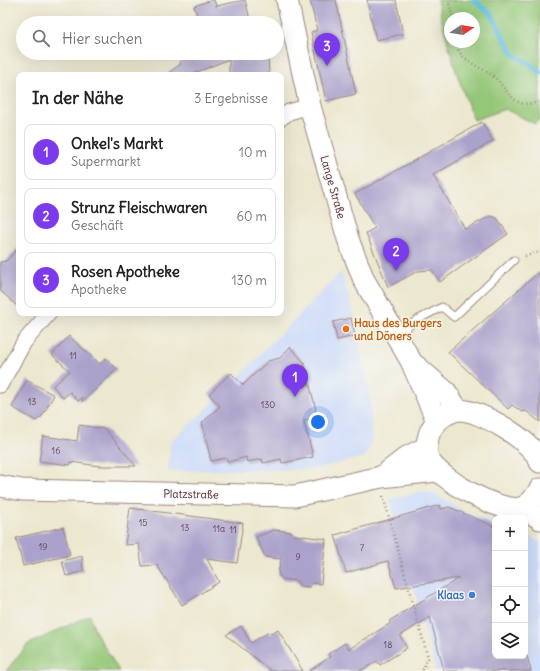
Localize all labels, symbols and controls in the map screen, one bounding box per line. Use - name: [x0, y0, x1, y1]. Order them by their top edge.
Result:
- north arrow: [444, 12, 480, 48]
- search box: [16, 16, 284, 60]
- icon: search: [30, 27, 52, 49]
- text: Hier suchen: [62, 29, 142, 48]
- pin: 3: [314, 33, 340, 66]
- text: In der Nähe: [32, 87, 124, 109]
- text: 3 Ergebnisse: [194, 90, 268, 107]
- text: Onkel's Markt: [71, 134, 163, 153]
- text: 1: [43, 144, 49, 161]
- text: 10 m: [239, 144, 267, 161]
- text: Supermarkt: [71, 153, 141, 170]
- street label: Lange Straße: [317, 154, 349, 220]
- text: Strunz Fleischwaren: [71, 198, 208, 217]
- text: 2: [42, 208, 50, 225]
- text: 60 m: [236, 208, 267, 225]
- text: Geschäft: [71, 217, 123, 234]
- pin: 2: [383, 238, 409, 271]
- text: Rosen Apotheke: [71, 262, 180, 281]
- text: 3: [42, 272, 50, 289]
- text: 130 m: [231, 272, 267, 289]
- text: Apotheke: [71, 281, 126, 298]
- place label: Haus des Burgers und Döners: [354, 316, 442, 343]
- marker: Haus des Burgers und Döners: [341, 324, 351, 334]
- house number: 11: [69, 350, 77, 361]
- pin: 1: [282, 364, 308, 397]
- house number: 13: [28, 396, 36, 407]
- house number: 130: [261, 399, 275, 410]
- your location: [308, 412, 328, 432]
- house number: 16: [52, 445, 60, 456]
- street label: Platzstraße: [163, 487, 219, 501]
- map controls: [492, 515, 528, 659]
- button: +: [492, 515, 528, 551]
- house number: 15: [139, 517, 147, 528]
- house number: 13: [181, 522, 189, 533]
- house number: 11a: [213, 523, 225, 534]
- house number: 11: [229, 524, 237, 535]
- house number: 19: [39, 541, 47, 552]
- house number: 7: [360, 542, 365, 553]
- house number: 9: [295, 551, 301, 562]
- button: −: [492, 551, 528, 587]
- button: locate: [492, 587, 528, 623]
- place label: Klaas: [437, 588, 464, 602]
- marker: Klaas: [467, 590, 477, 600]
- button: layers: [492, 623, 528, 659]
- house number: 18: [384, 639, 392, 650]

